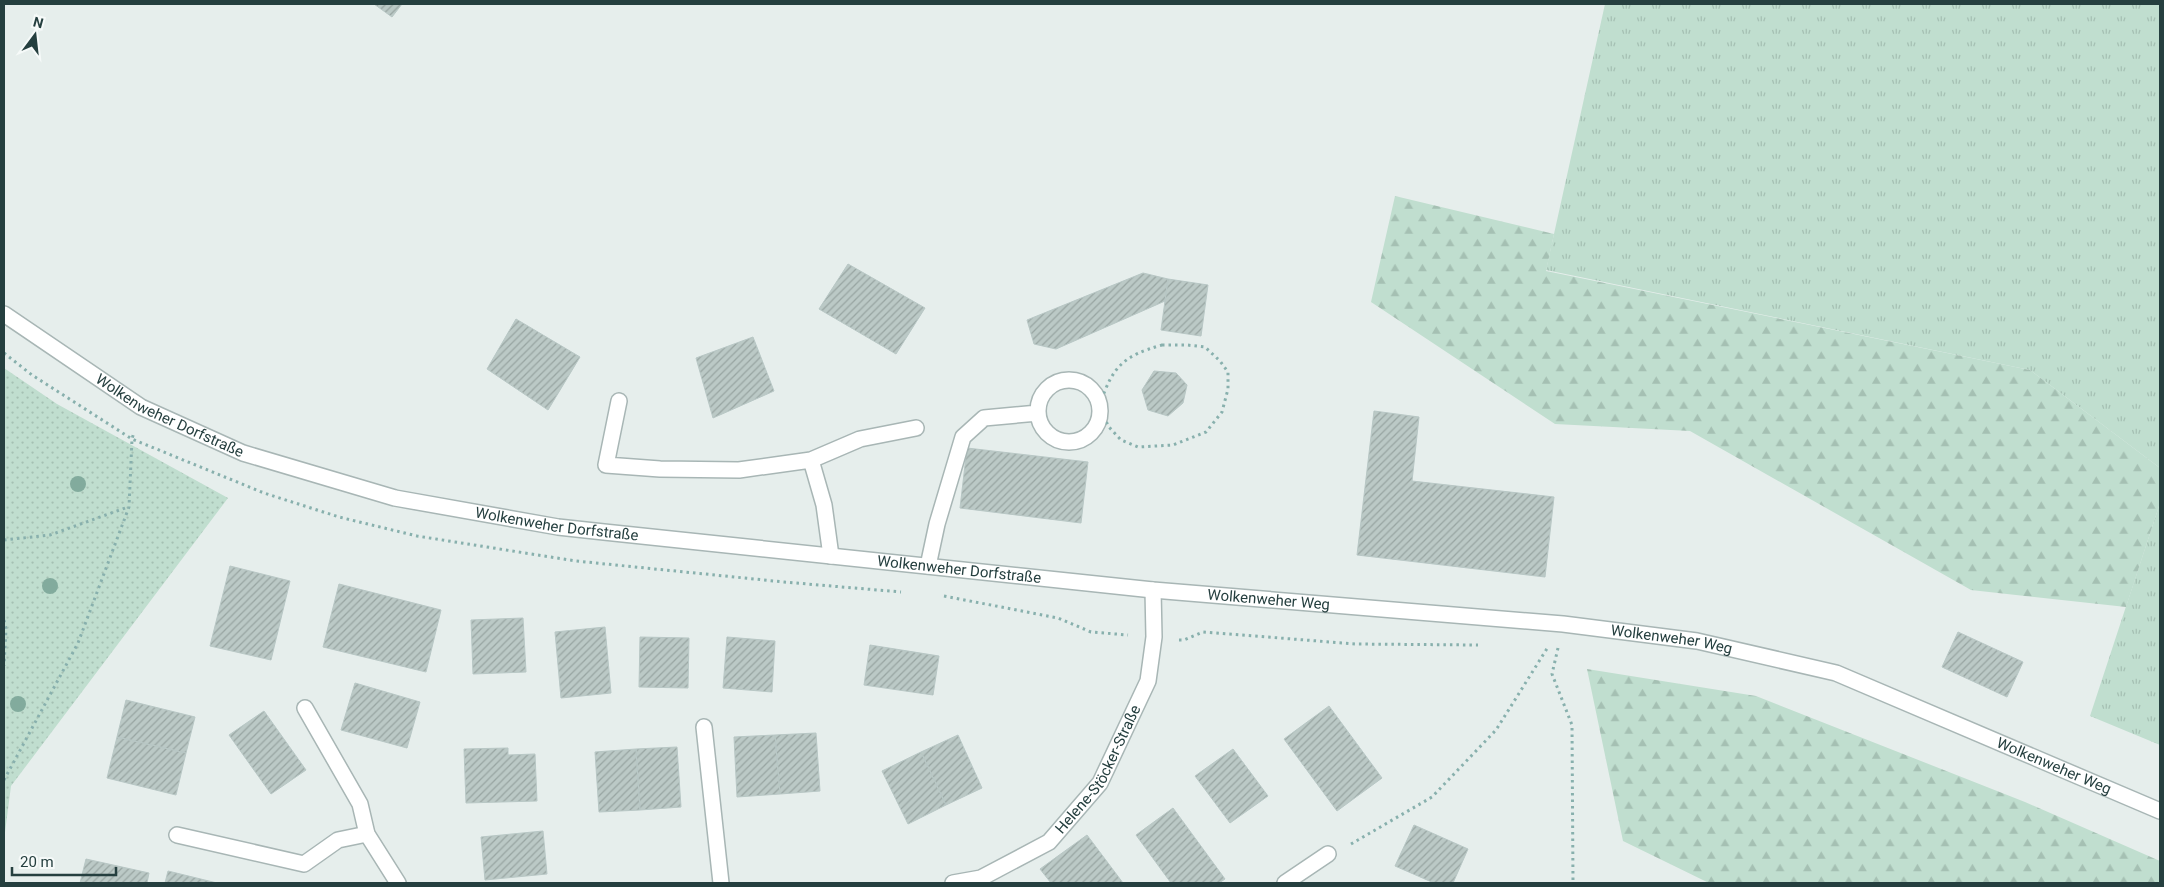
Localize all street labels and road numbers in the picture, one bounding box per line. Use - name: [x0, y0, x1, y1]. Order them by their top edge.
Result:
- street label: Wolkenweher Dorfstraße: [92, 370, 247, 461]
- street label: Wolkenweher Dorfstraße: [474, 503, 639, 545]
- street label: Wolkenweher Dorfstraße: [876, 552, 1042, 587]
- street label: Wolkenweher Weg: [1207, 586, 1331, 614]
- street label: Wolkenweher Weg: [1610, 621, 1734, 658]
- street label: Helene-Stöcker-Straße: [1051, 702, 1144, 837]
- street label: Wolkenweher Weg: [1994, 734, 2114, 798]

